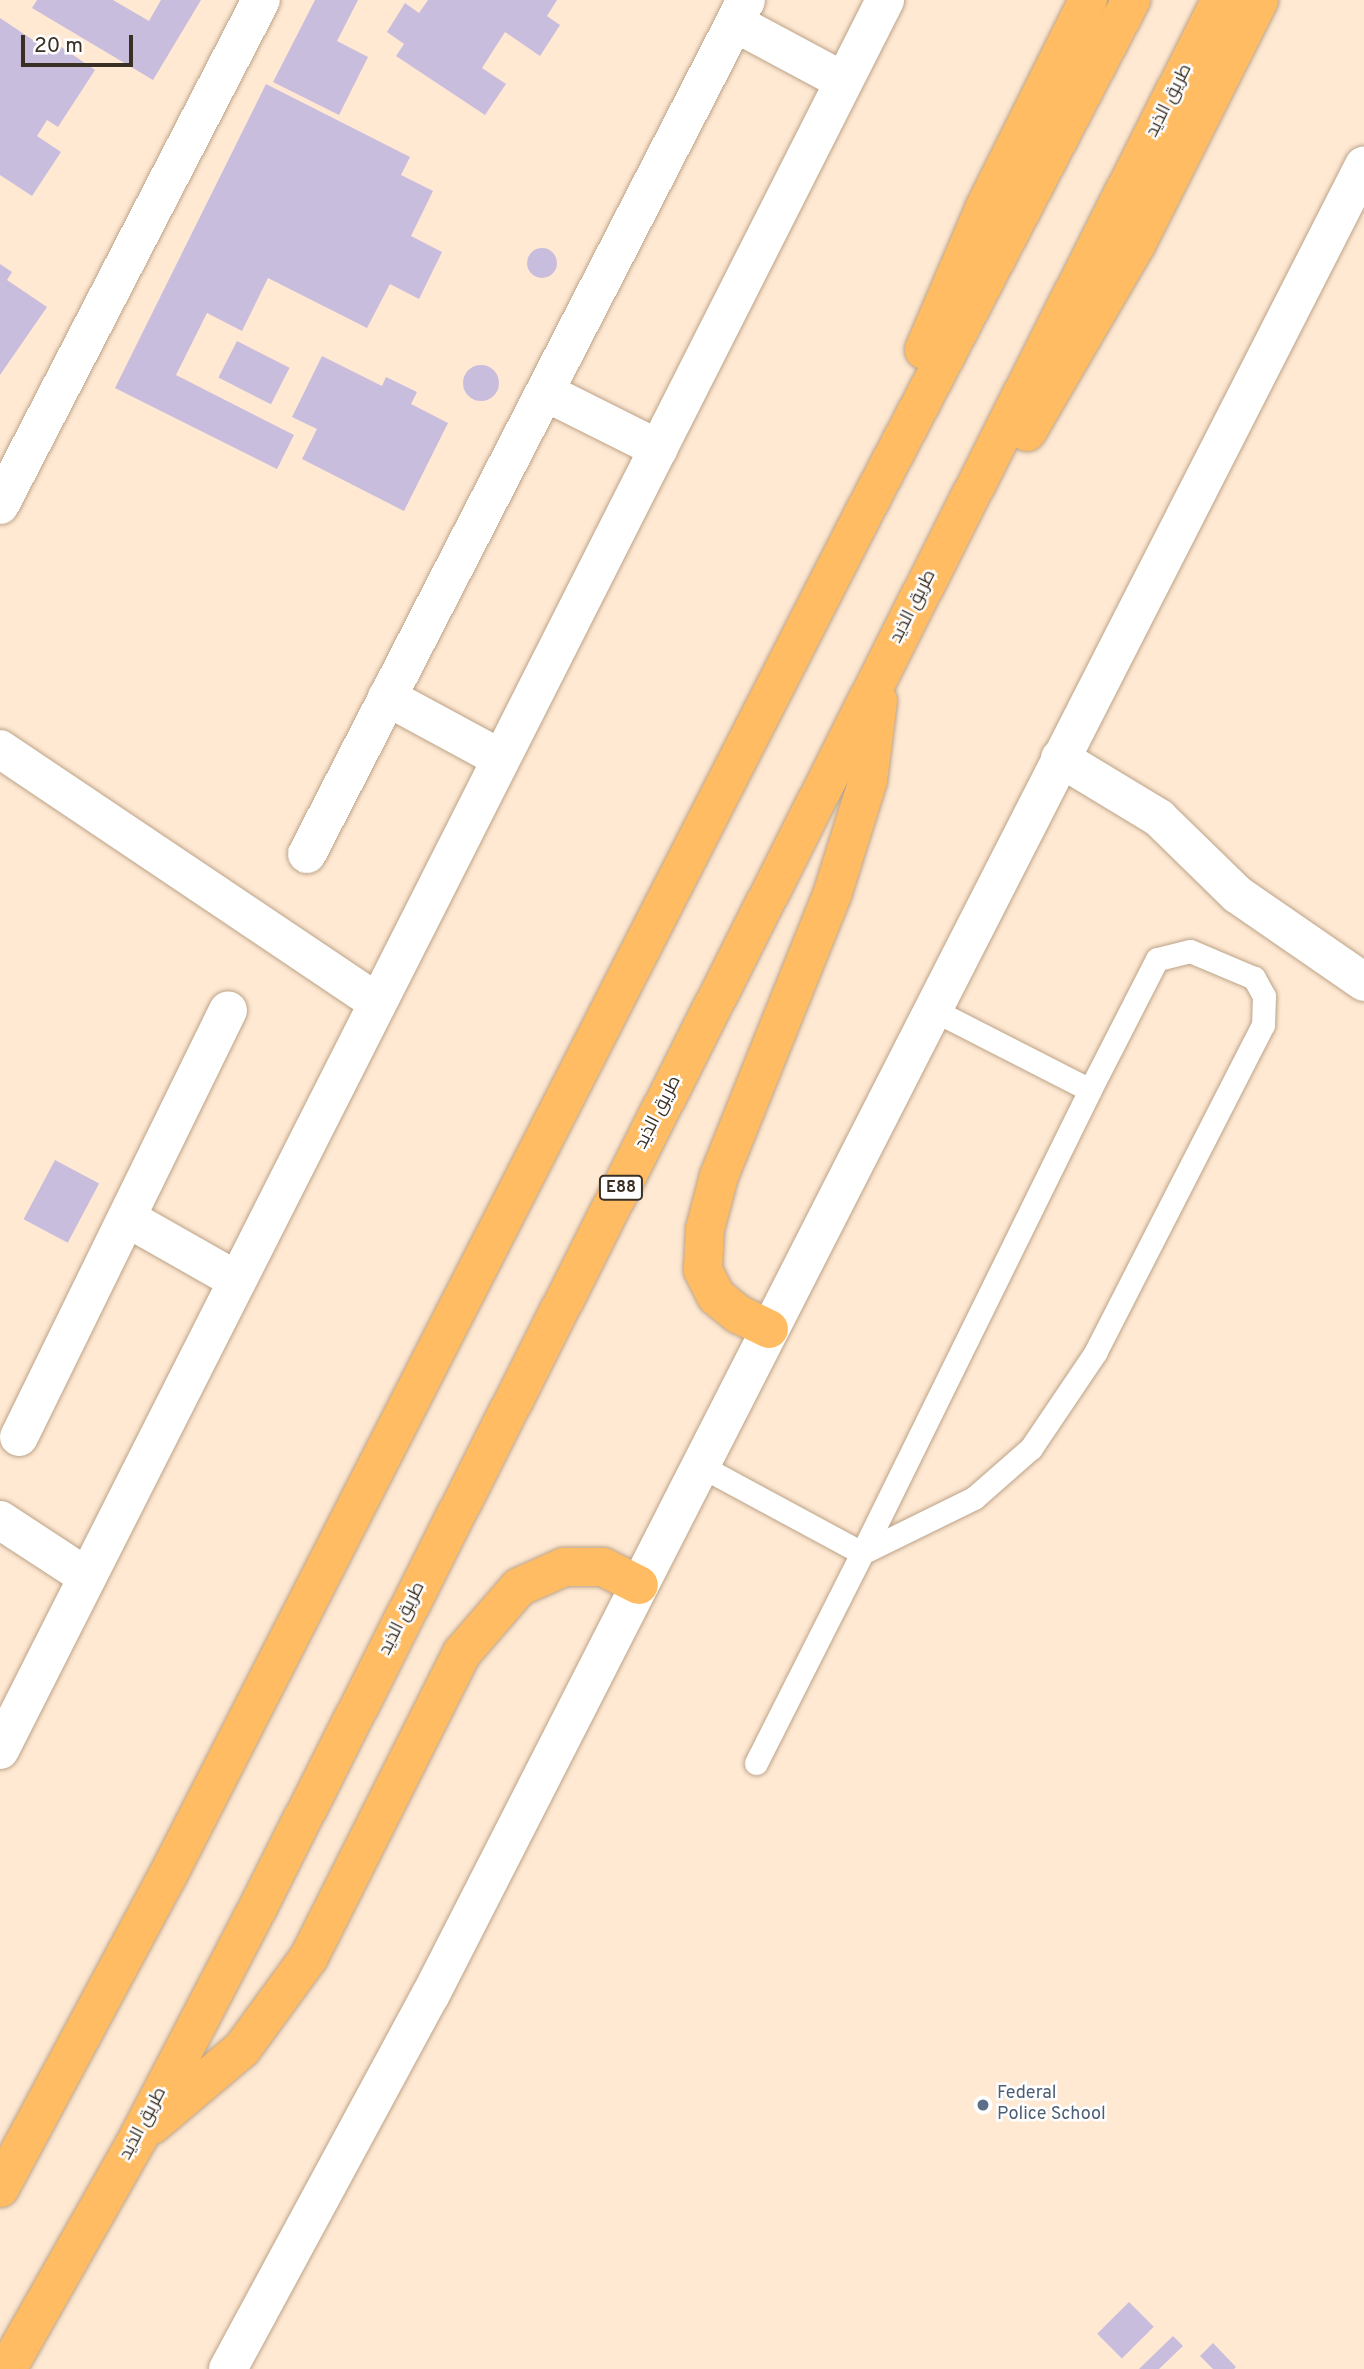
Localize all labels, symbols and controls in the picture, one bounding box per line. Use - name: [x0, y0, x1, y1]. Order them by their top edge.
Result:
- scale bar: [24, 21, 136, 65]
- text: 20 m: [34, 33, 83, 60]
- street label: طريق الذيد: [1142, 61, 1198, 141]
- street label: طريق الذيد: [886, 567, 942, 647]
- street label: طريق الذيد: [631, 1073, 687, 1153]
- road number: E88: [598, 1176, 644, 1200]
- street label: طريق الذيد: [375, 1579, 431, 1659]
- street label: طريق الذيد: [116, 2084, 172, 2164]
- place label: Federal Police School: [997, 2084, 1106, 2126]
- marker: Federal Police School: [975, 2097, 991, 2113]

